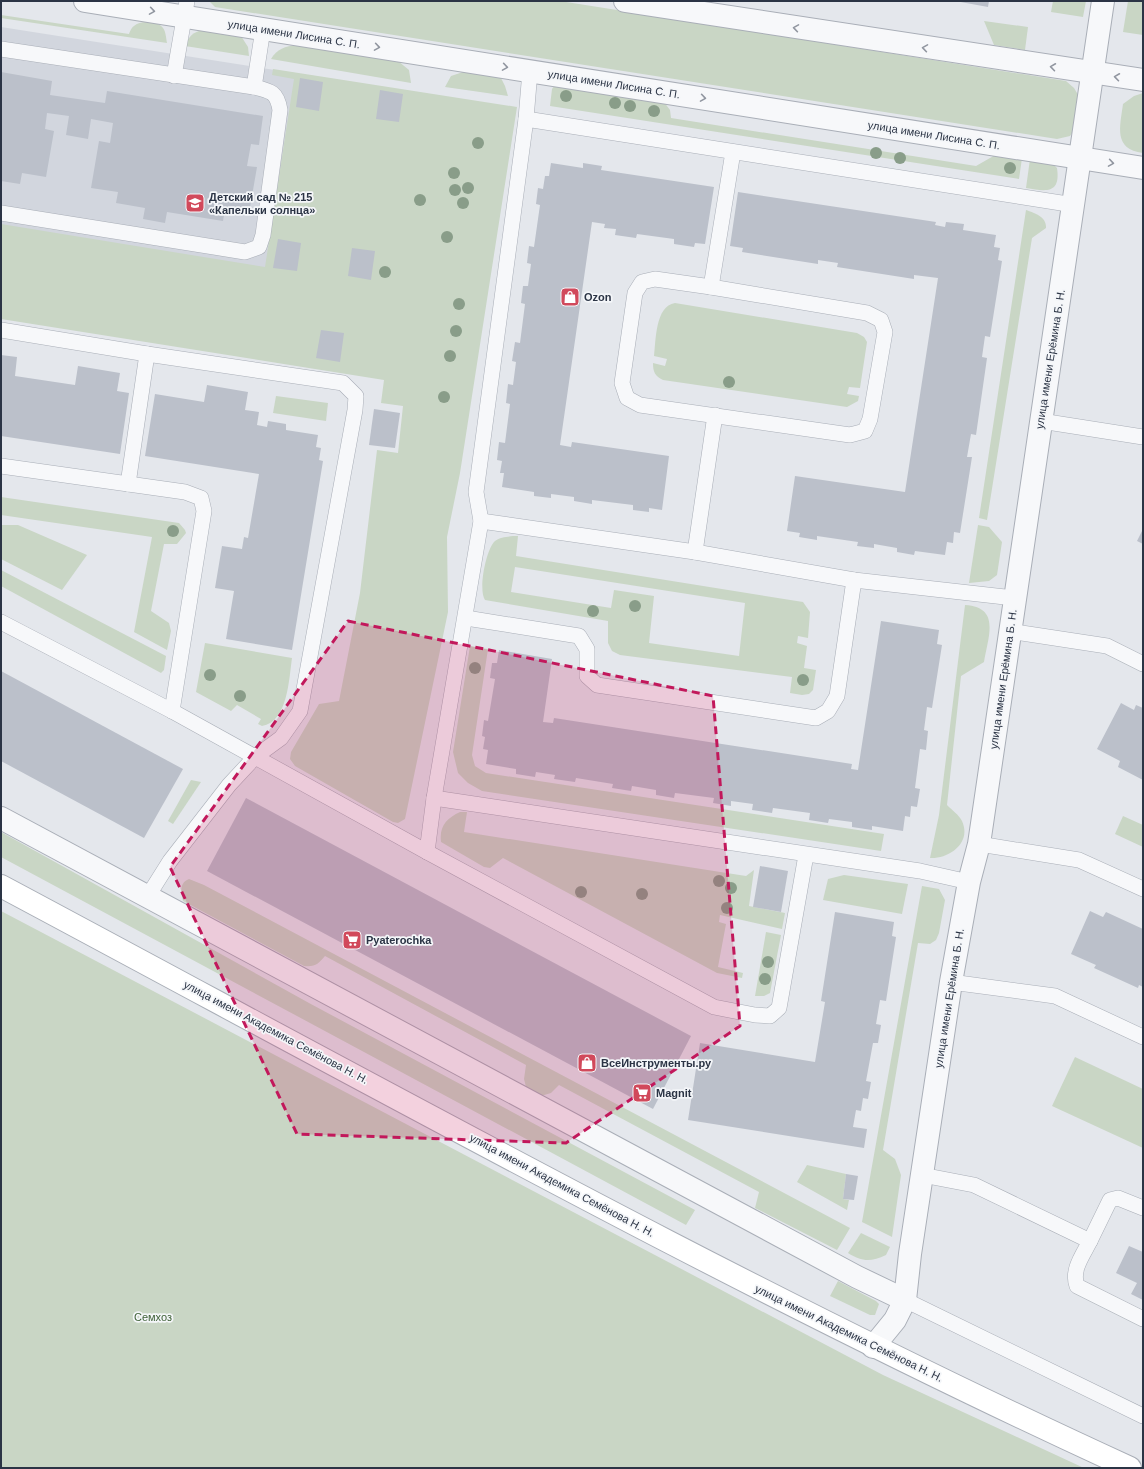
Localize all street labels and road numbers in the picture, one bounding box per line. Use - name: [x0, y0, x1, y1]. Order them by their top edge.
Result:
- street label: улица имени Лисина С. П.: [227, 18, 361, 50]
- street label: улица имени Лисина С. П.: [547, 68, 681, 100]
- street label: улица имени Лисина С. П.: [867, 119, 1001, 151]
- street label: улица имени Ерёмина Б. Н.: [1033, 288, 1067, 430]
- street label: улица имени Ерёмина Б. Н.: [987, 608, 1019, 750]
- street label: улица имени Ерёмина Б. Н.: [932, 927, 966, 1069]
- street label: улица имени Академика Семёнова Н. Н.: [182, 978, 370, 1086]
- street label: улица имени Академика Семёнова Н. Н.: [468, 1131, 656, 1239]
- street label: улица имени Академика Семёнова Н. Н.: [753, 1282, 945, 1384]

